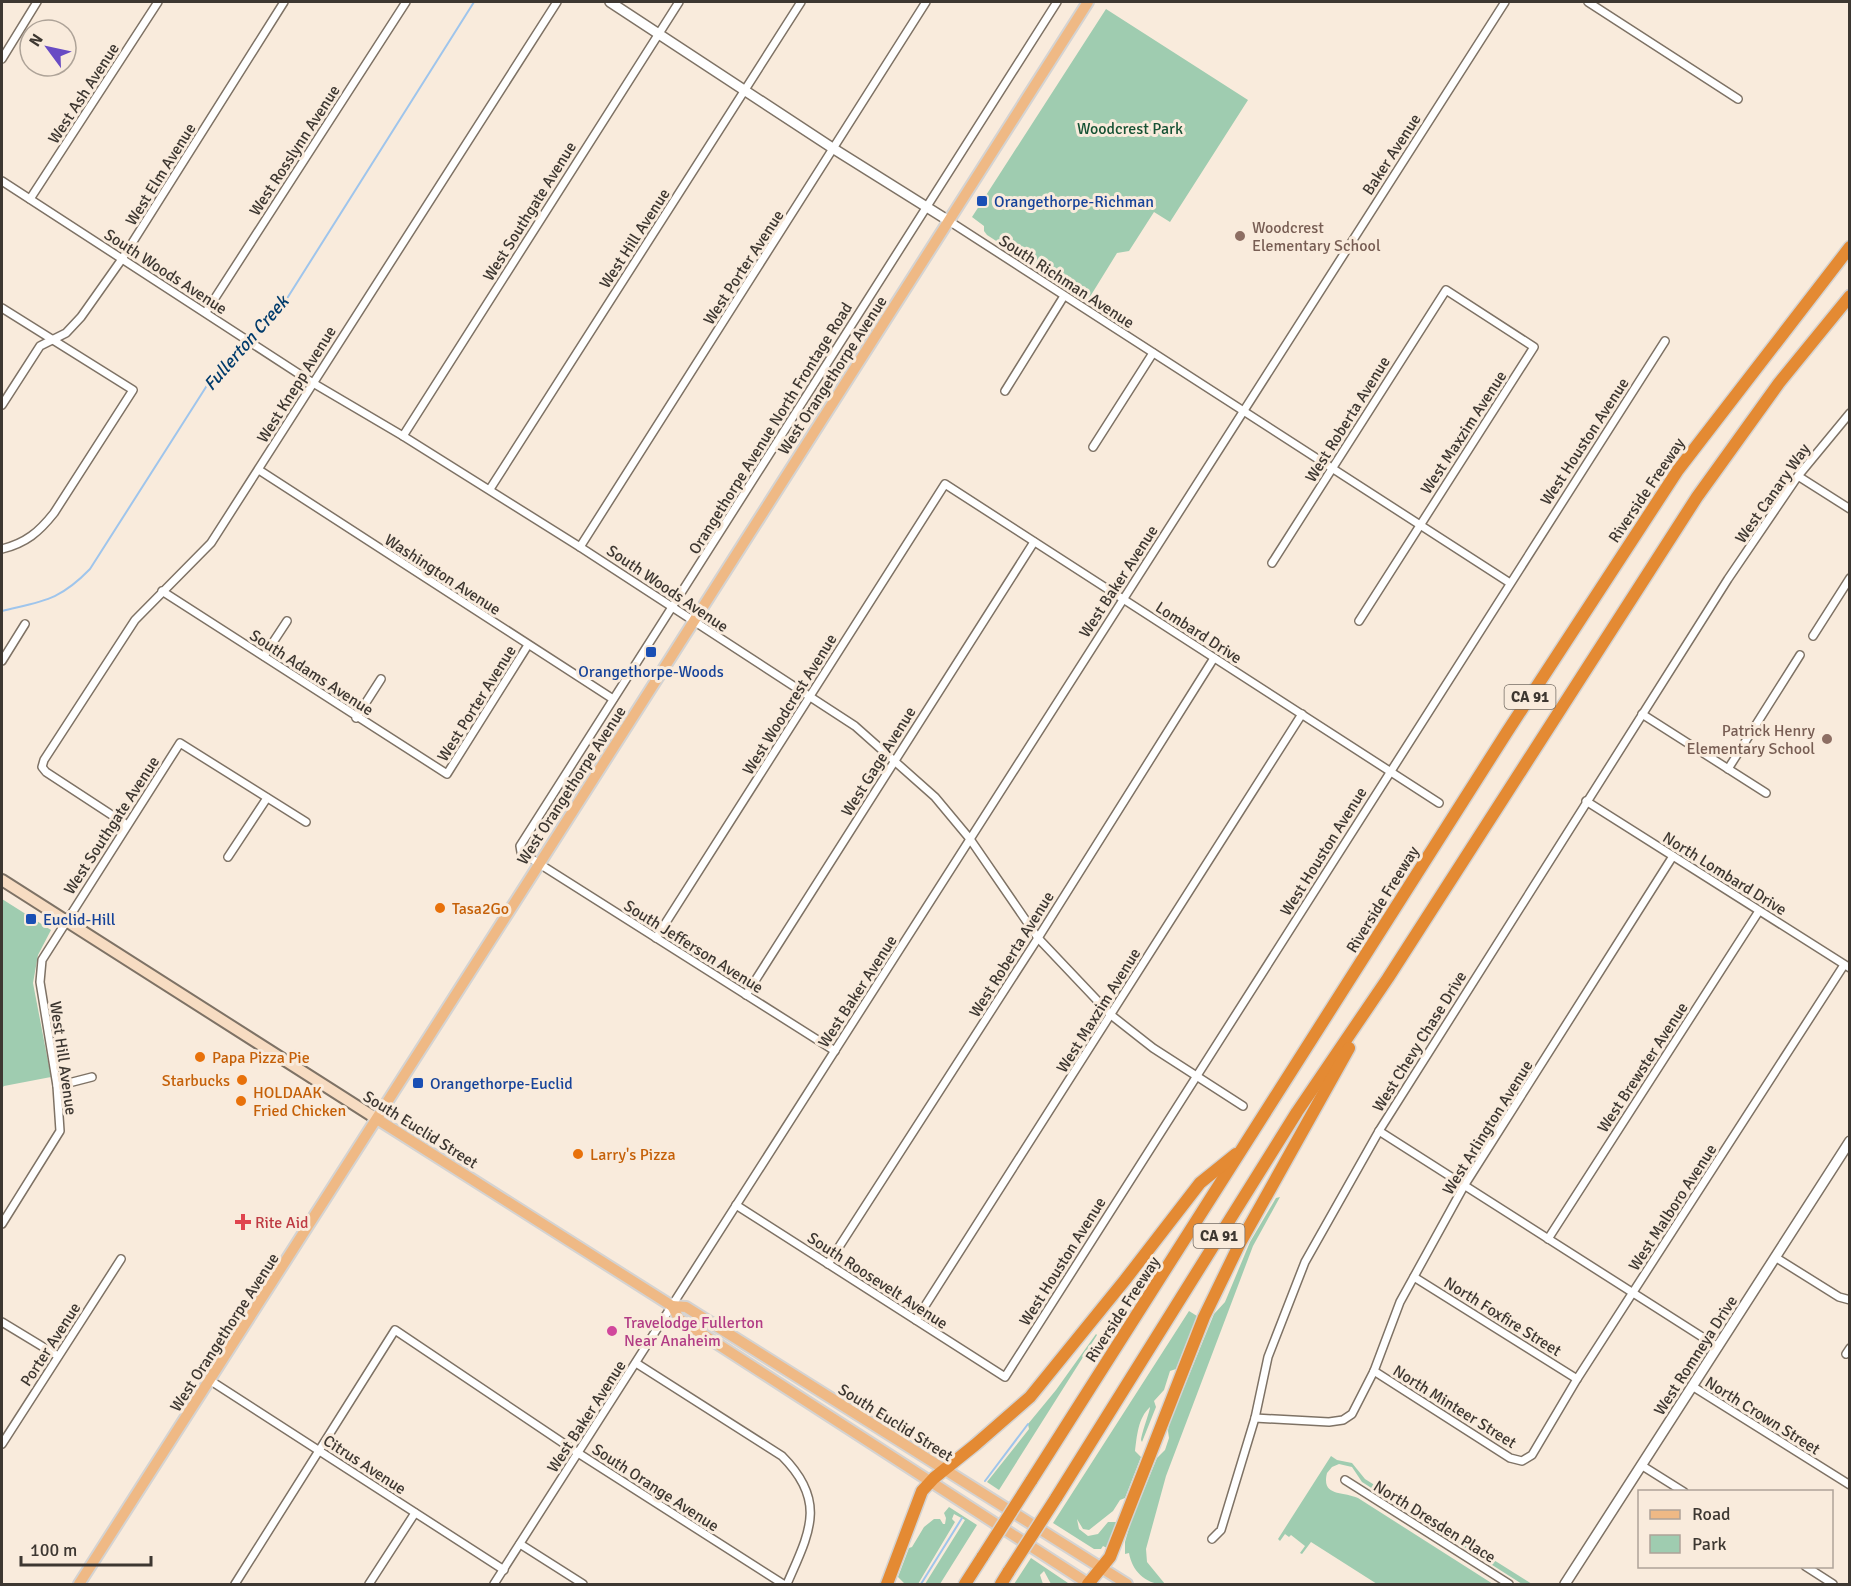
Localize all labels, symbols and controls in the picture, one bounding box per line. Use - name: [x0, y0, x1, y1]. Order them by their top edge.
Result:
- north arrow: [18, 18, 78, 78]
- text: N: [25, 30, 48, 50]
- street label: West Ash Avenue: [44, 39, 124, 148]
- street label: West Rosslynn Avenue: [245, 81, 345, 220]
- street label: Baker Avenue: [1358, 110, 1426, 199]
- park label: Woodcrest Park: [1077, 119, 1183, 139]
- street label: West Elm Avenue: [121, 120, 200, 230]
- street label: West Southgate Avenue: [479, 138, 581, 285]
- street label: West Hill Avenue: [595, 185, 675, 292]
- place label: Orangethorpe-Richman: [994, 192, 1154, 212]
- marker: Orangethorpe-Richman: [975, 194, 989, 208]
- street label: West Porter Avenue: [699, 206, 788, 329]
- place label: Woodcrest Elementary School: [1252, 218, 1381, 256]
- street label: South Woods Avenue: [100, 225, 231, 319]
- marker: Woodcrest Elementary School: [1233, 229, 1247, 243]
- street label: South Richman Avenue: [995, 231, 1138, 333]
- water label: Fullerton Creek: [199, 290, 294, 395]
- street label: West Orangethorpe Avenue: [774, 292, 892, 459]
- street label: Orangethorpe Avenue North Frontage Road: [685, 299, 857, 558]
- street label: West Knepp Avenue: [253, 322, 341, 447]
- street label: West Roberta Avenue: [1301, 353, 1395, 486]
- street label: West Maxzim Avenue: [1416, 367, 1511, 498]
- street label: West Houston Avenue: [1536, 374, 1634, 509]
- street label: Riverside Freeway: [1604, 434, 1690, 547]
- street label: West Canary Way: [1731, 439, 1815, 547]
- street label: West Baker Avenue: [1075, 522, 1163, 642]
- street label: Washington Avenue: [381, 530, 504, 620]
- street label: South Woods Avenue: [603, 541, 732, 637]
- street label: Lombard Drive: [1151, 597, 1245, 668]
- street label: South Adams Avenue: [246, 625, 377, 720]
- street label: West Woodcrest Avenue: [738, 630, 841, 779]
- street label: West Porter Avenue: [433, 642, 521, 765]
- marker: Orangethorpe-Woods: [644, 645, 658, 659]
- place label: Orangethorpe-Woods: [578, 662, 724, 682]
- road number: CA 91: [1504, 685, 1556, 709]
- street label: West Orangethorpe Avenue: [513, 702, 631, 869]
- street label: West Gage Avenue: [837, 703, 921, 820]
- place label: Patrick Henry Elementary School: [1686, 721, 1816, 759]
- marker: Patrick Henry Elementary School: [1820, 732, 1834, 746]
- street label: West Southgate Avenue: [60, 753, 164, 898]
- street label: West Houston Avenue: [1276, 783, 1372, 920]
- street label: North Lombard Drive: [1659, 828, 1790, 920]
- street label: Riverside Freeway: [1342, 842, 1424, 957]
- street label: West Roberta Avenue: [965, 888, 1059, 1021]
- street label: South Jefferson Avenue: [620, 896, 767, 998]
- place label: Tasa2Go: [452, 899, 509, 919]
- marker: Tasa2Go: [433, 901, 447, 915]
- place label: Euclid-Hill: [43, 910, 116, 930]
- marker: Euclid-Hill: [24, 912, 38, 926]
- street label: West Baker Avenue: [814, 932, 902, 1052]
- street label: West Maxzim Avenue: [1052, 944, 1145, 1077]
- street label: West Chevy Chase Drive: [1368, 967, 1471, 1116]
- street label: West Brewster Avenue: [1593, 999, 1692, 1136]
- street label: West Hill Avenue: [45, 1000, 81, 1116]
- place label: Papa Pizza Pie: [212, 1048, 310, 1068]
- marker: Papa Pizza Pie: [193, 1050, 207, 1064]
- street label: West Arlington Avenue: [1438, 1057, 1537, 1199]
- place label: Starbucks: [162, 1071, 230, 1091]
- marker: Starbucks: [235, 1073, 249, 1087]
- place label: Orangethorpe-Euclid: [430, 1074, 573, 1094]
- marker: Orangethorpe-Euclid: [411, 1076, 425, 1090]
- place label: HOLDAAK Fried Chicken: [253, 1083, 346, 1121]
- street label: South Euclid Street: [359, 1087, 482, 1173]
- marker: HOLDAAK Fried Chicken: [234, 1094, 248, 1108]
- street label: West Malboro Avenue: [1624, 1140, 1721, 1275]
- place label: Larry's Pizza: [590, 1145, 676, 1165]
- marker: Larry's Pizza: [571, 1147, 585, 1161]
- street label: West Houston Avenue: [1015, 1193, 1111, 1330]
- place label: Rite Aid: [255, 1213, 308, 1233]
- marker: Rite Aid: [236, 1215, 250, 1229]
- road number: CA 91: [1194, 1224, 1244, 1248]
- street label: South Roosevelt Avenue: [804, 1228, 951, 1334]
- street label: West Orangethorpe Avenue: [166, 1249, 284, 1416]
- street label: Riverside Freeway: [1081, 1252, 1165, 1366]
- street label: North Foxfire Street: [1440, 1273, 1565, 1361]
- street label: West Romneya Drive: [1650, 1292, 1742, 1419]
- street label: Porter Avenue: [16, 1299, 85, 1390]
- place label: Travelodge Fullerton Near Anaheim: [624, 1313, 764, 1351]
- marker: Travelodge Fullerton Near Anaheim: [605, 1324, 619, 1338]
- street label: West Baker Avenue: [543, 1357, 631, 1477]
- street label: North Minteer Street: [1389, 1361, 1520, 1453]
- street label: North Crown Street: [1701, 1372, 1824, 1460]
- street label: South Euclid Street: [834, 1380, 957, 1466]
- street label: Citrus Avenue: [319, 1431, 410, 1499]
- street label: South Orange Avenue: [588, 1439, 723, 1536]
- street label: North Dresden Place: [1370, 1476, 1499, 1567]
- legend: [1638, 1490, 1833, 1568]
- text: Road: [1692, 1503, 1731, 1525]
- scale bar: [21, 1529, 152, 1567]
- text: Park: [1692, 1533, 1727, 1555]
- text: 100 m: [30, 1539, 77, 1561]

